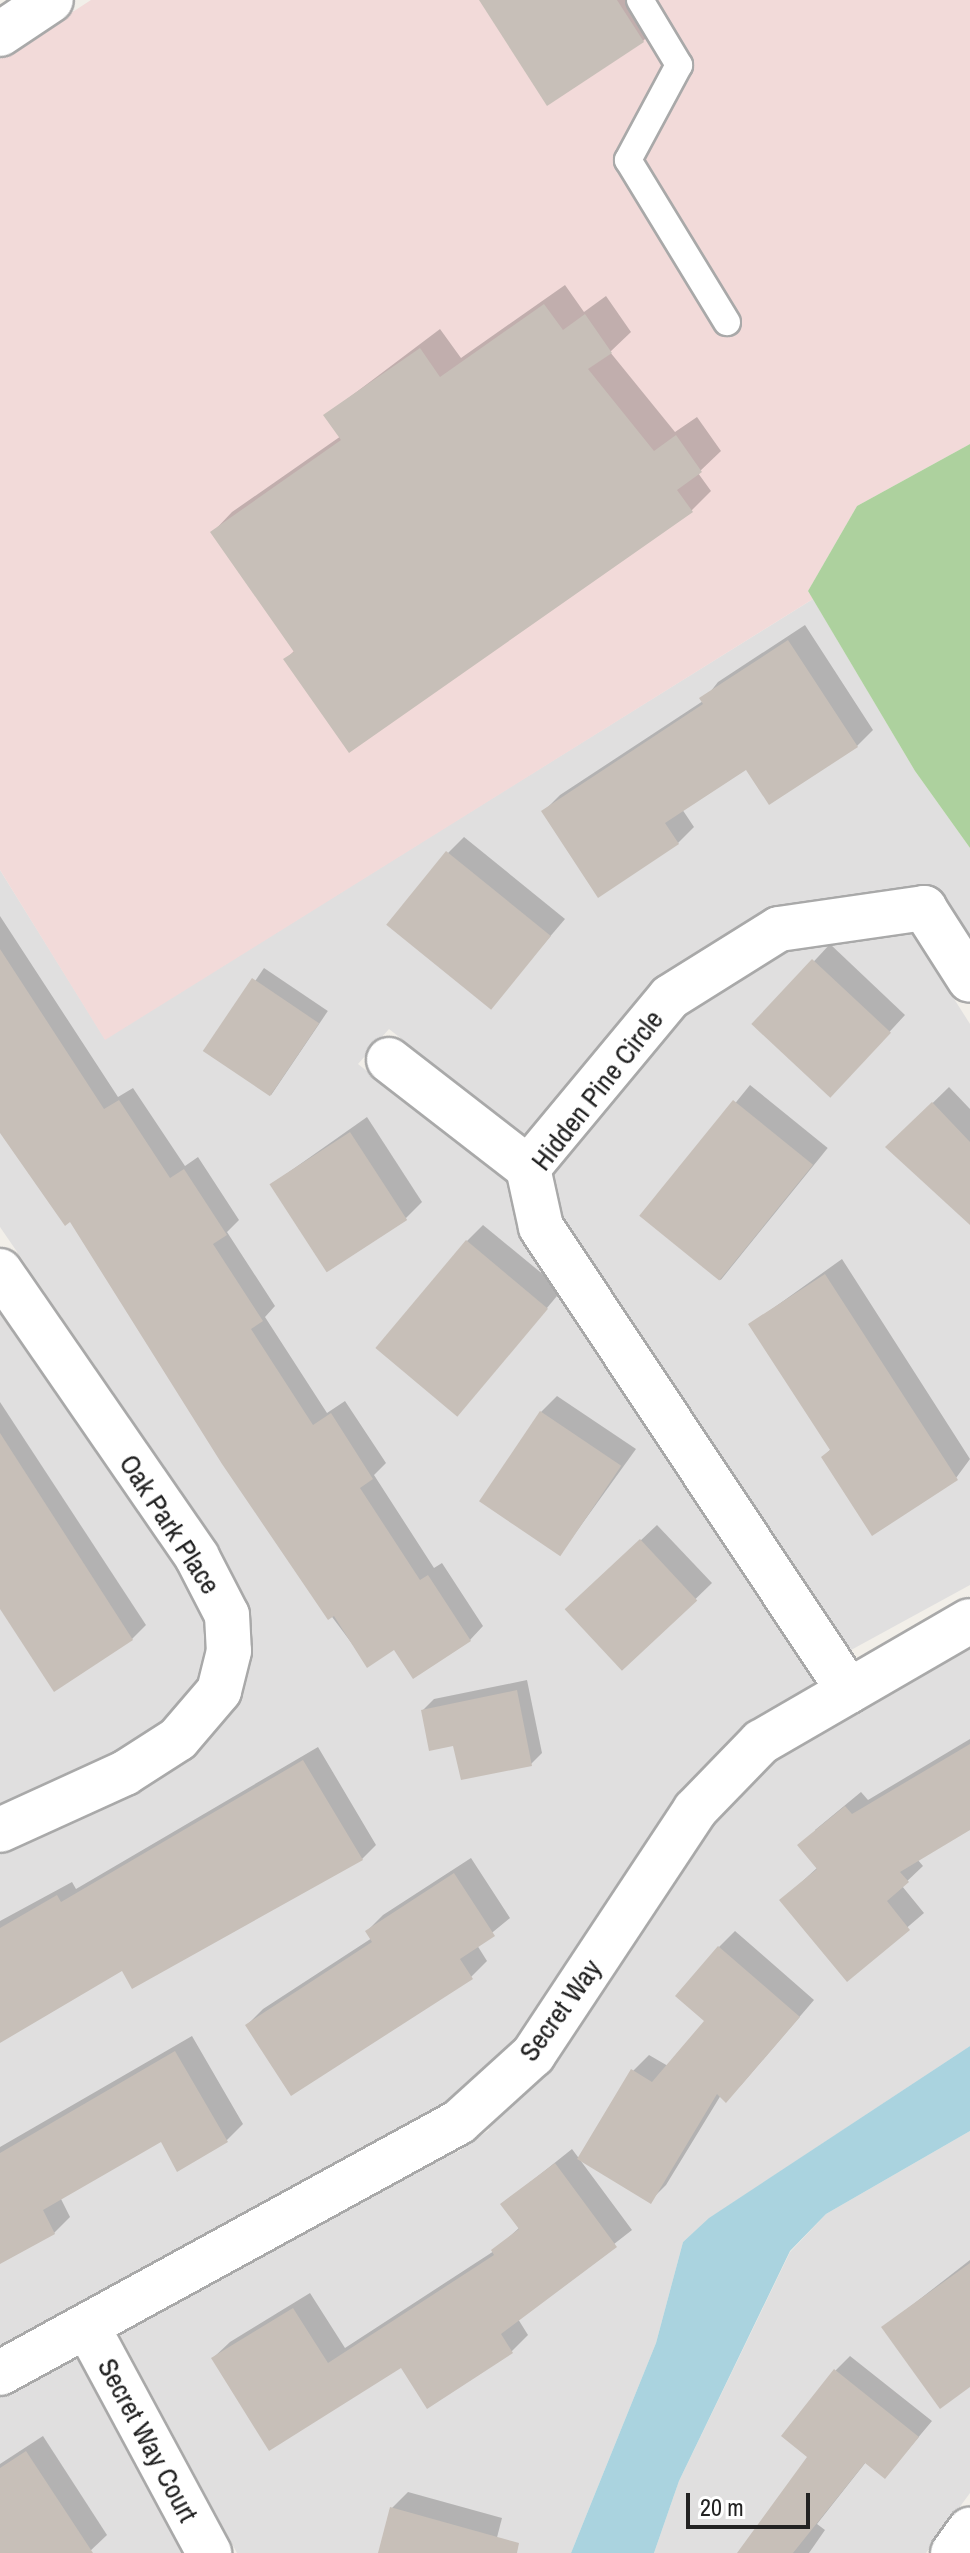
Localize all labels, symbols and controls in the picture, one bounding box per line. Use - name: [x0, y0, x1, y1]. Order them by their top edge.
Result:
- street label: Hidden Pine Circle: [524, 1003, 670, 1177]
- street label: Oak Park Place: [112, 1448, 228, 1600]
- street label: Secret Way: [512, 1952, 608, 2068]
- street label: Secret Way Court: [91, 2352, 205, 2528]
- scale bar: [690, 2477, 814, 2527]
- text: 20 m: [700, 2491, 744, 2523]

